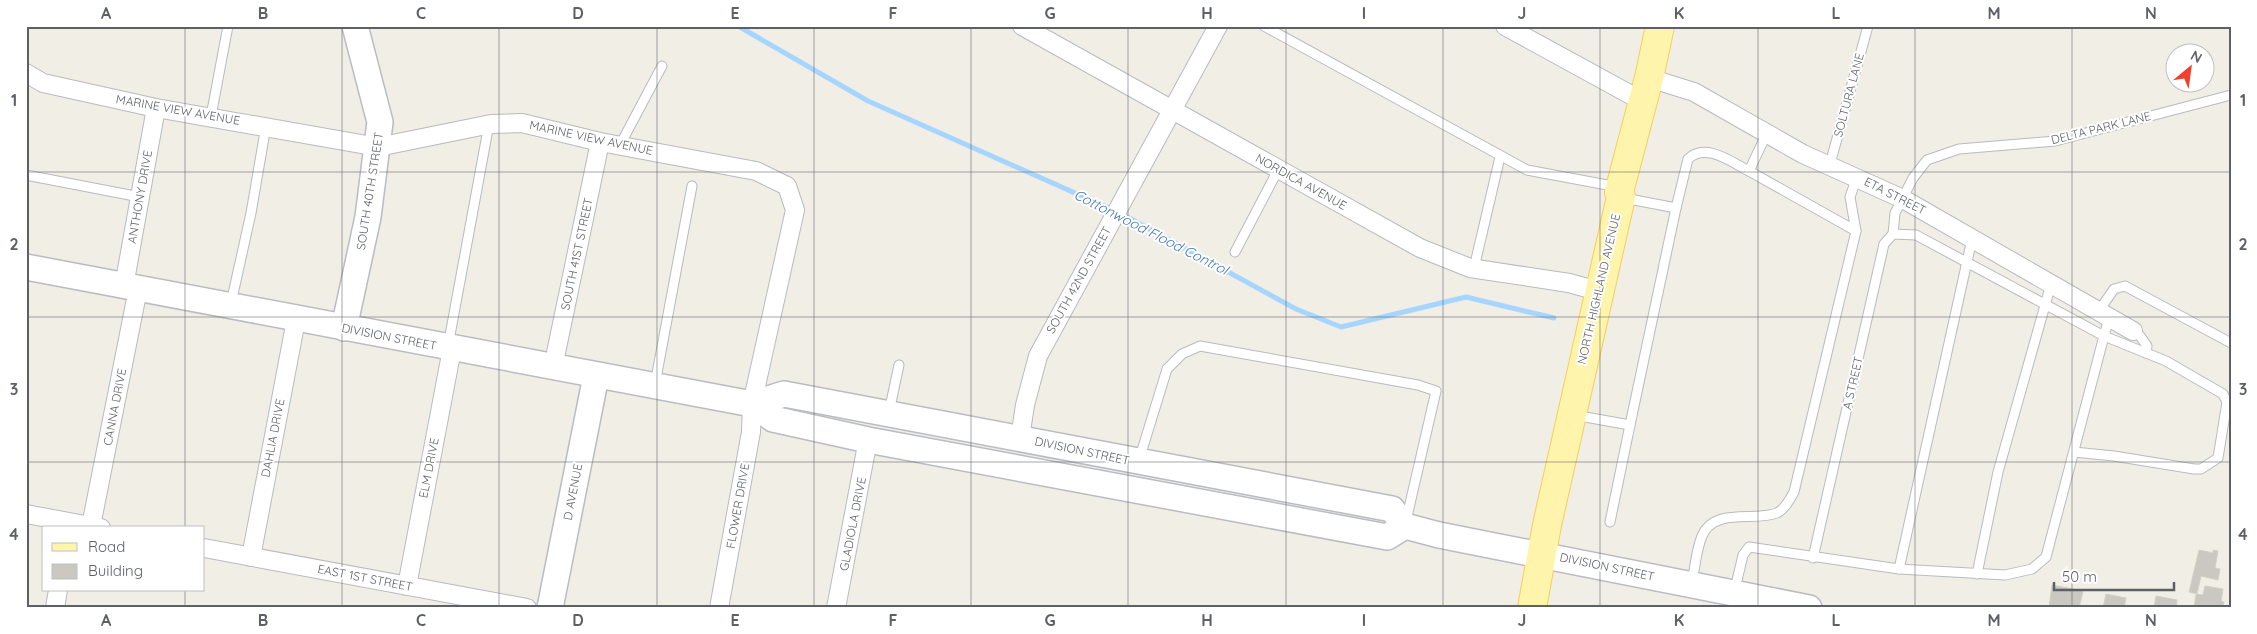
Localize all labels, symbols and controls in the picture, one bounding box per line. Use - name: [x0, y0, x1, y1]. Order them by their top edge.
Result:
- text: A: [101, 3, 112, 23]
- text: B: [258, 3, 268, 23]
- text: C: [416, 3, 426, 23]
- text: D: [572, 3, 584, 23]
- text: E: [730, 3, 740, 23]
- text: F: [889, 3, 898, 23]
- text: G: [1044, 3, 1056, 23]
- text: H: [1201, 3, 1213, 23]
- text: I: [1362, 3, 1366, 23]
- text: J: [1518, 3, 1526, 23]
- text: K: [1674, 3, 1684, 23]
- text: L: [1832, 3, 1841, 23]
- text: M: [1987, 3, 2001, 23]
- text: N: [2145, 3, 2157, 23]
- north arrow: [2164, 42, 2214, 92]
- text: N: [2187, 46, 2205, 67]
- street label: SOLTURA LANE: [1830, 51, 1867, 138]
- text: 1: [11, 90, 17, 110]
- text: 1: [2240, 90, 2246, 110]
- street label: MARINE VIEW AVENUE: [115, 91, 242, 128]
- street label: DELTA PARK LANE: [2049, 108, 2153, 147]
- street label: MARINE VIEW AVENUE: [528, 117, 654, 158]
- street label: SOUTH 40TH STREET: [353, 131, 386, 251]
- street label: ANTHONY DRIVE: [124, 149, 155, 245]
- street label: NORDICA AVENUE: [1253, 150, 1350, 213]
- street label: ETA STREET: [1862, 174, 1929, 218]
- water label: Cottonwood Flood Control: [1071, 185, 1233, 280]
- street label: SOUTH 41ST STREET: [557, 196, 596, 311]
- street label: NORTH HIGHLAND AVENUE: [1574, 212, 1623, 366]
- street label: SOUTH 42ND STREET: [1043, 224, 1114, 336]
- text: 2: [9, 234, 19, 254]
- text: 2: [2238, 234, 2248, 254]
- street label: DIVISION STREET: [340, 320, 438, 353]
- street label: A STREET: [1839, 355, 1866, 411]
- street label: CANNA DRIVE: [100, 367, 129, 447]
- text: 3: [10, 379, 18, 399]
- text: 3: [2239, 379, 2247, 399]
- street label: DAHLIA DRIVE: [258, 397, 288, 479]
- street label: DIVISION STREET: [1033, 433, 1131, 468]
- street label: ELM DRIVE: [415, 436, 442, 499]
- street label: D AVENUE: [560, 462, 585, 522]
- street label: FLOWER DRIVE: [723, 462, 752, 550]
- street label: GLADIOLA DRIVE: [836, 476, 869, 572]
- text: 4: [9, 524, 19, 544]
- text: 4: [2238, 524, 2248, 544]
- legend: [42, 526, 205, 592]
- text: Road: [88, 537, 125, 556]
- street label: DIVISION STREET: [1558, 549, 1656, 584]
- scale bar: [2054, 559, 2174, 591]
- text: Building: [88, 561, 143, 580]
- street label: EAST 1ST STREET: [316, 561, 414, 594]
- text: 50 m: [2062, 567, 2097, 586]
- text: A: [101, 610, 112, 630]
- text: B: [258, 610, 268, 630]
- text: C: [416, 610, 426, 630]
- text: D: [572, 610, 584, 630]
- text: E: [730, 610, 740, 630]
- text: F: [889, 610, 898, 630]
- text: G: [1044, 610, 1056, 630]
- text: H: [1201, 610, 1213, 630]
- text: I: [1362, 610, 1366, 630]
- text: J: [1518, 610, 1526, 630]
- text: K: [1674, 610, 1684, 630]
- text: L: [1832, 610, 1841, 630]
- text: M: [1987, 610, 2001, 630]
- text: N: [2145, 610, 2157, 630]

